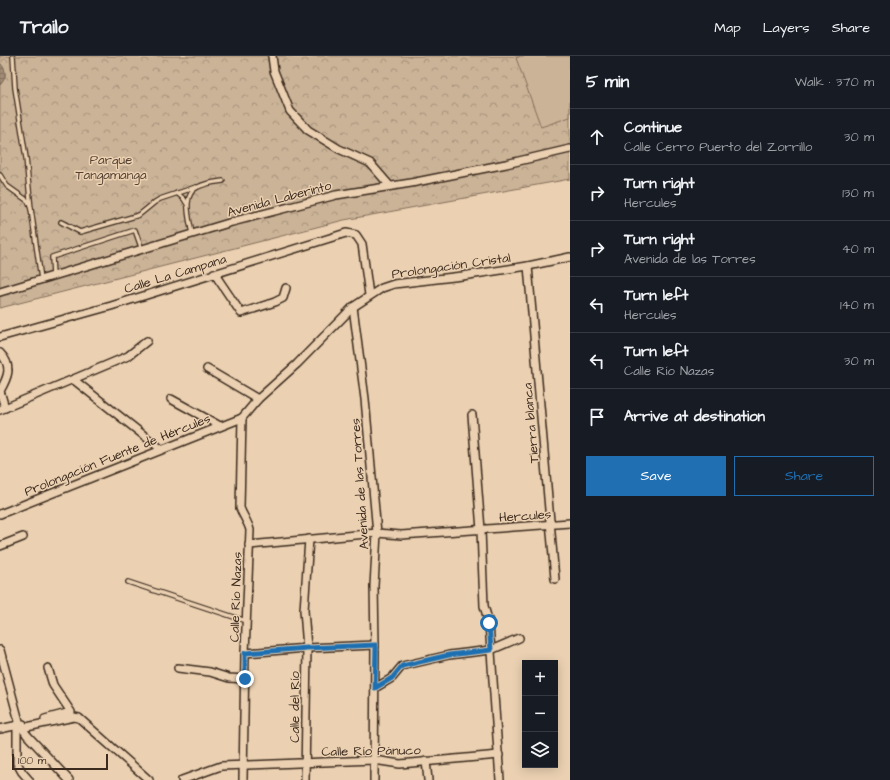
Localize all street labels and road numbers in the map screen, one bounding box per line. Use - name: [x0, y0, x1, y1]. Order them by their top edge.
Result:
- street label: Avenida Laberinto: [225, 176, 334, 222]
- street label: Prolongación Cristal: [390, 249, 512, 284]
- street label: Calle La Campana: [122, 250, 229, 298]
- street label: Tierra blanca: [518, 382, 543, 464]
- street label: Prolongación Fuente de Hércules: [22, 409, 214, 502]
- street label: Avenida de las Torres: [346, 417, 374, 550]
- street label: Hercules: [498, 505, 552, 527]
- street label: Calle Río Nazas: [225, 551, 247, 642]
- street label: Calle del Río: [286, 670, 304, 743]
- street label: Calle Río Pánuco: [321, 741, 422, 761]

